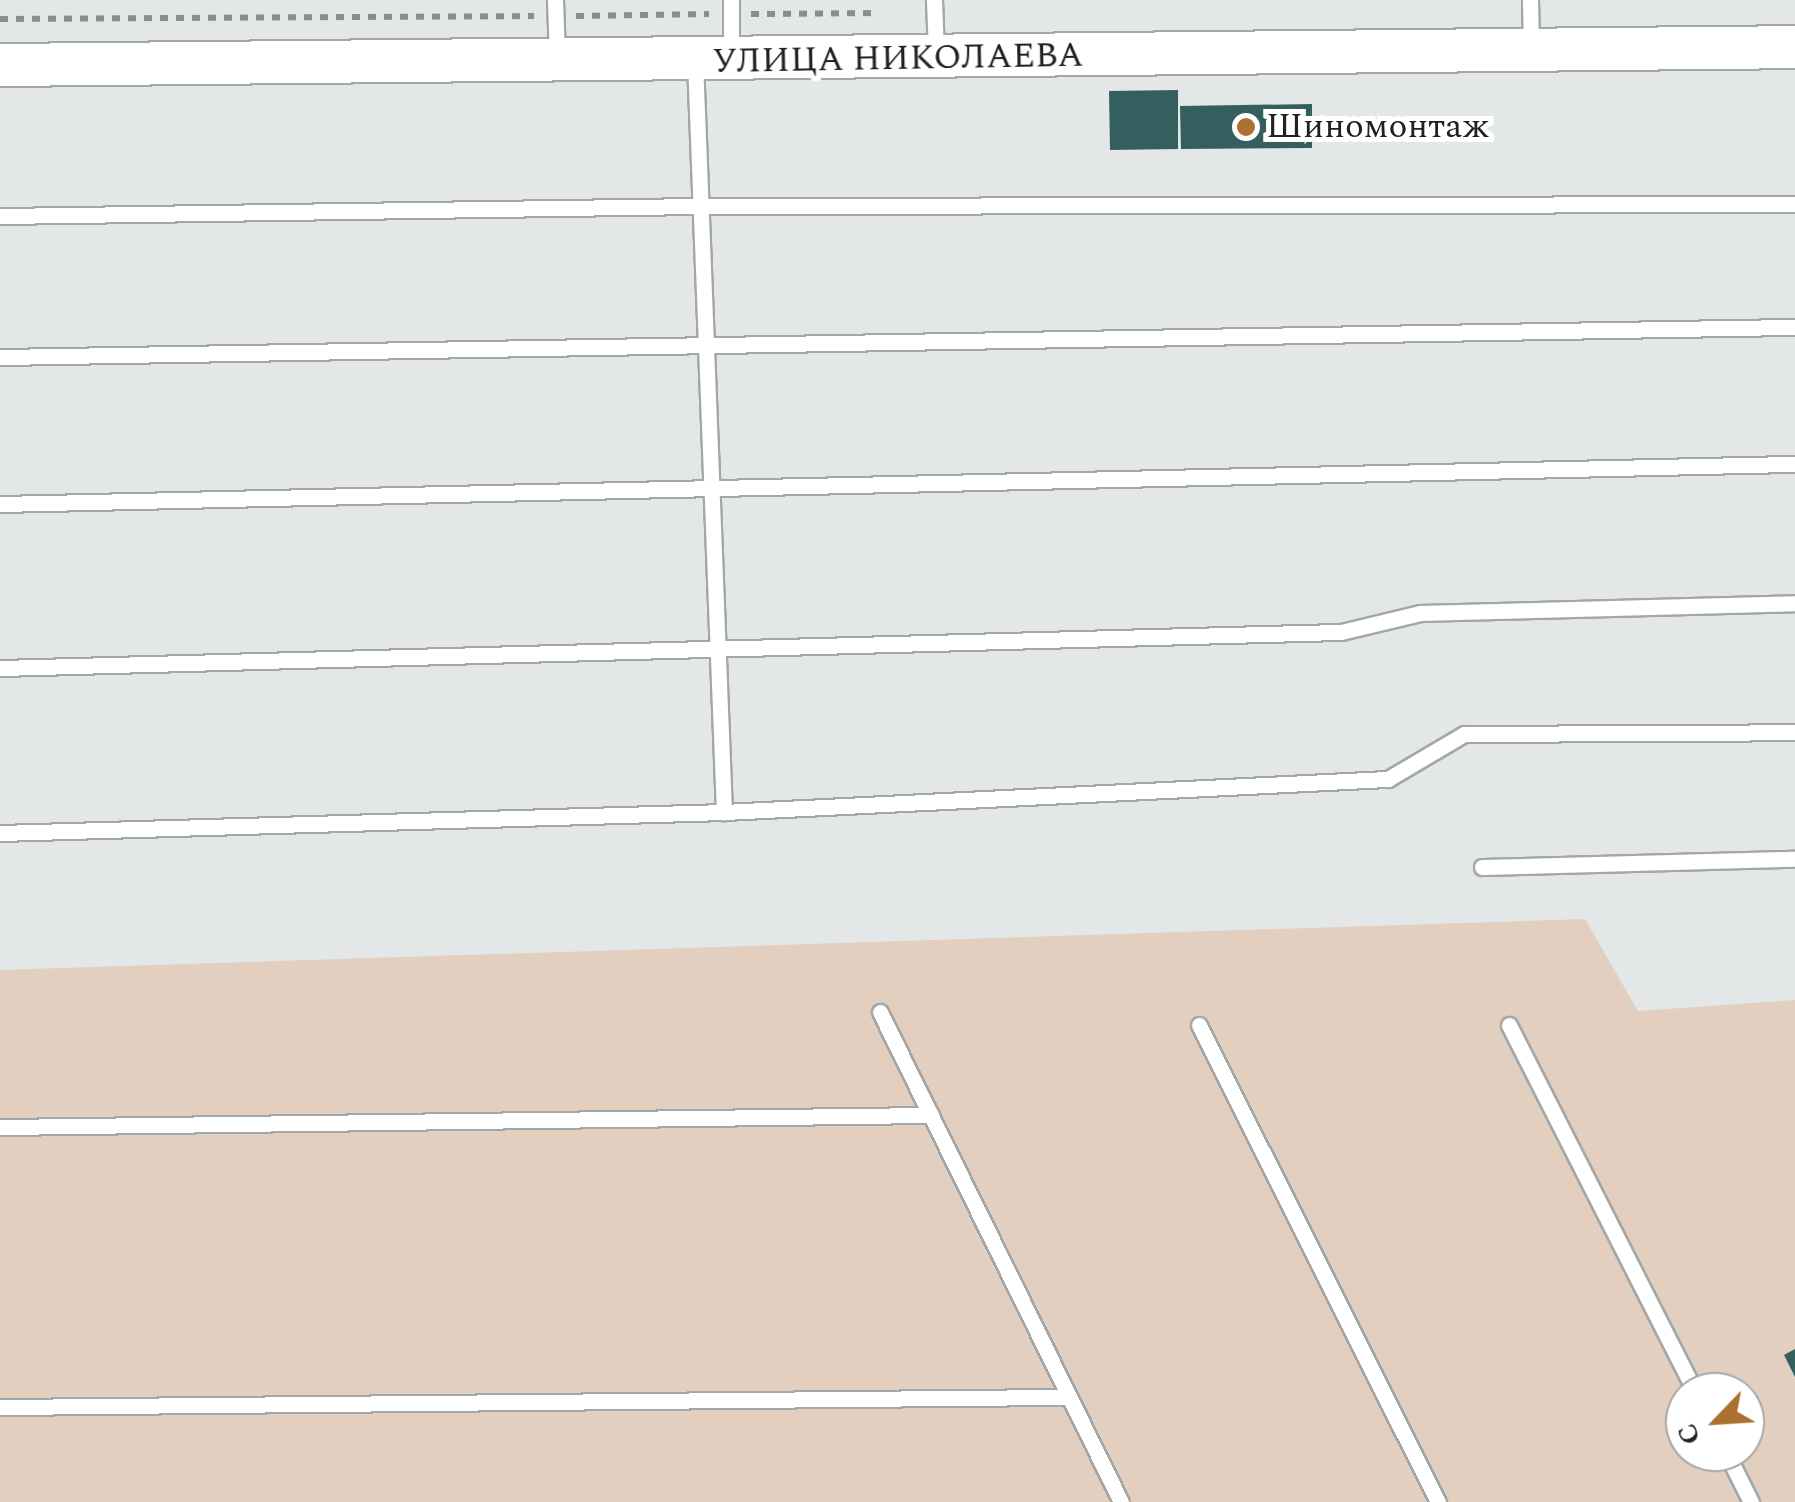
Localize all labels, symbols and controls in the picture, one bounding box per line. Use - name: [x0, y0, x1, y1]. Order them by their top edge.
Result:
- street label: УЛИЦА НИКОЛАЕВА: [712, 35, 1084, 83]
- place label: Шиномонтаж: [1266, 106, 1490, 148]
- marker: Шиномонтаж: [1235, 116, 1257, 138]
- north arrow: [1665, 1372, 1765, 1472]
- text: С: [1665, 1416, 1713, 1452]

